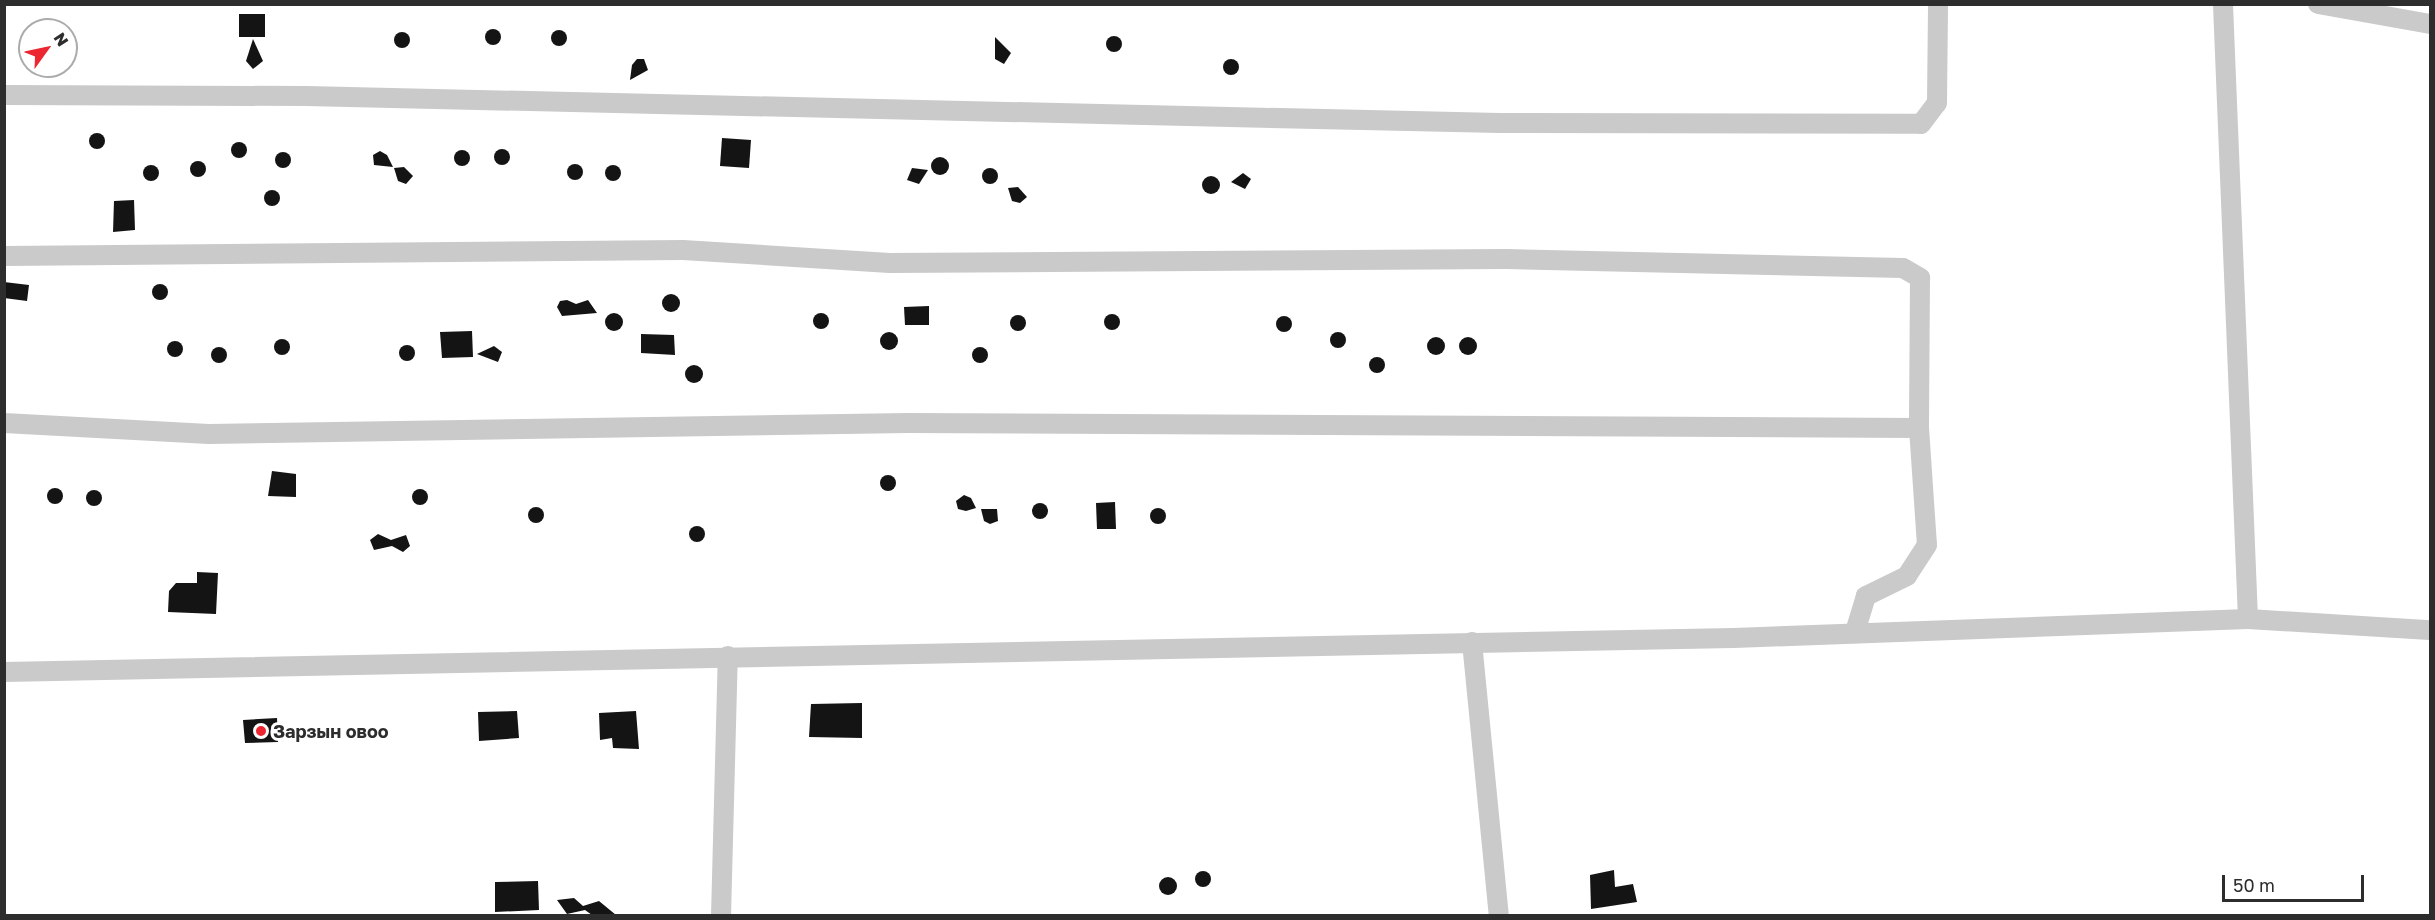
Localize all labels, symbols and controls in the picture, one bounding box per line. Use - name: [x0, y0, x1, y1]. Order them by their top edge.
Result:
- north arrow: [18, 18, 78, 78]
- text: N: [50, 29, 73, 50]
- place label: Зарзын овоо: [273, 720, 389, 742]
- marker: Зарзын овоо: [254, 724, 268, 738]
- scale bar: [2225, 863, 2368, 901]
- text: 50 m: [2233, 874, 2275, 896]

